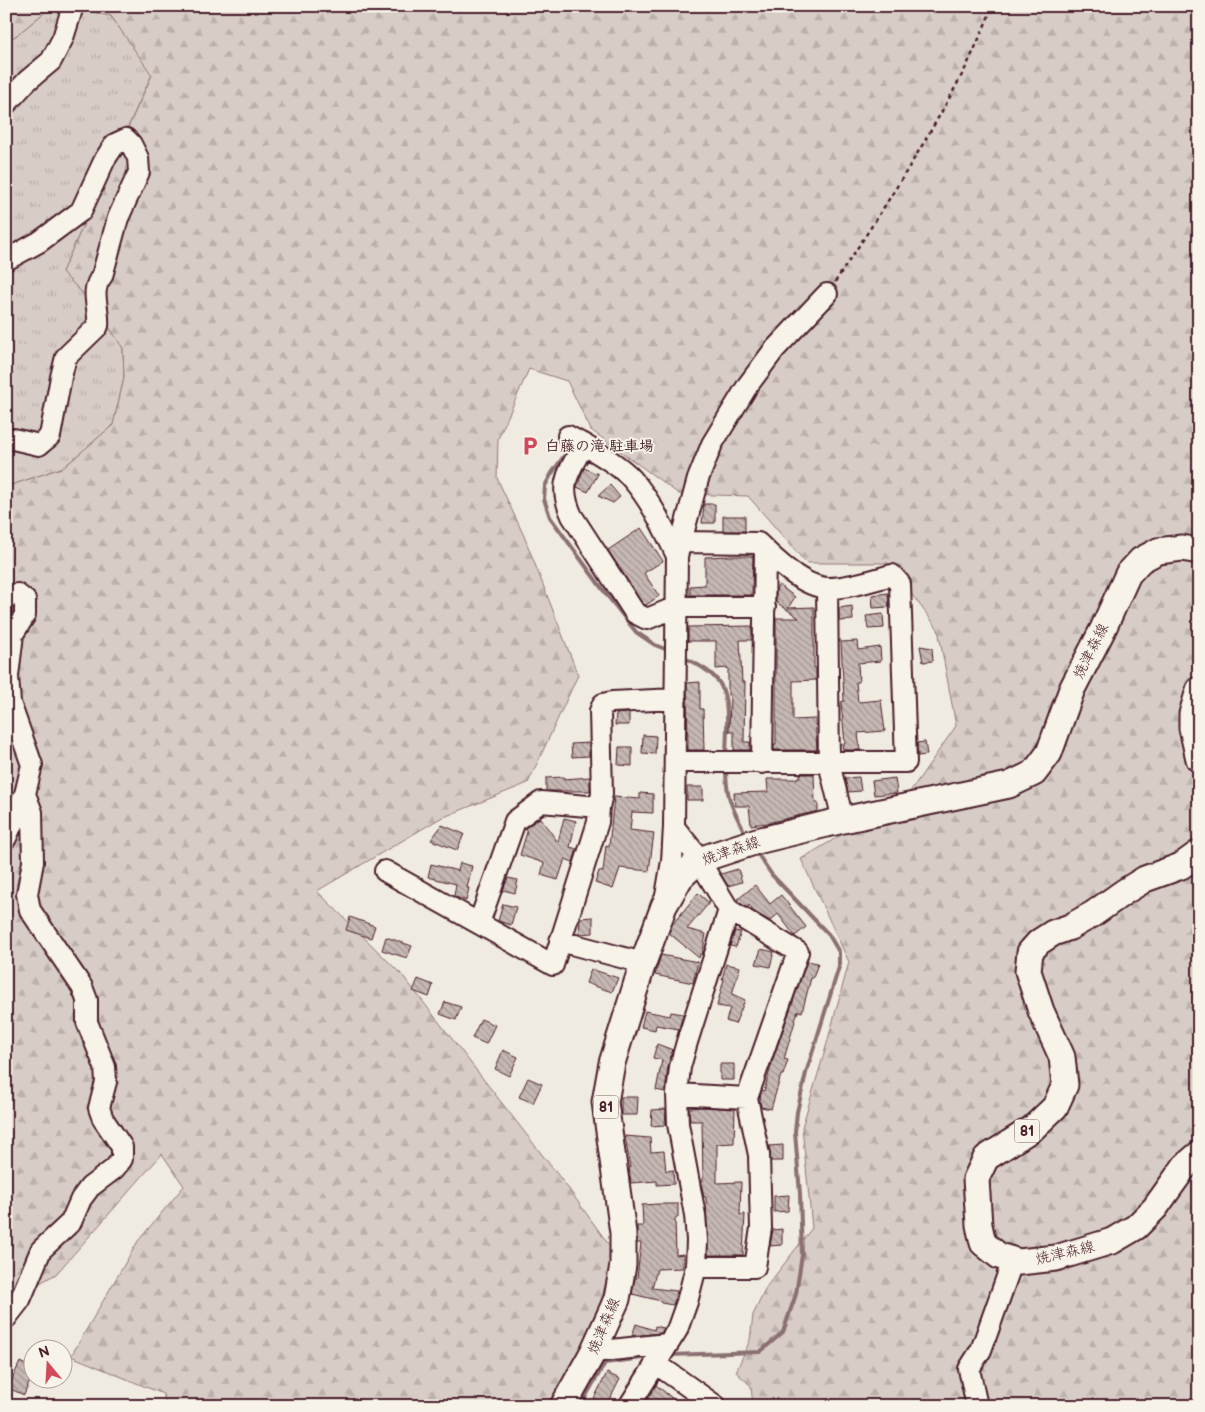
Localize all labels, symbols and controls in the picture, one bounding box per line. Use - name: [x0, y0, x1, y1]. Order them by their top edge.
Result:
- parking icon: 白藤の滝 駐車場: [519, 435, 541, 457]
- place label: 白藤の滝 駐車場: [545, 437, 654, 456]
- street label: 焼津森線: [1069, 620, 1113, 682]
- street label: 焼津森線: [700, 832, 762, 870]
- road number: 81: [594, 1096, 618, 1118]
- road number: 81: [1014, 1120, 1040, 1142]
- street label: 焼津森線: [1034, 1237, 1096, 1269]
- street label: 焼津森線: [584, 1295, 624, 1357]
- north arrow: [22, 1340, 72, 1390]
- text: N: [37, 1342, 52, 1362]

